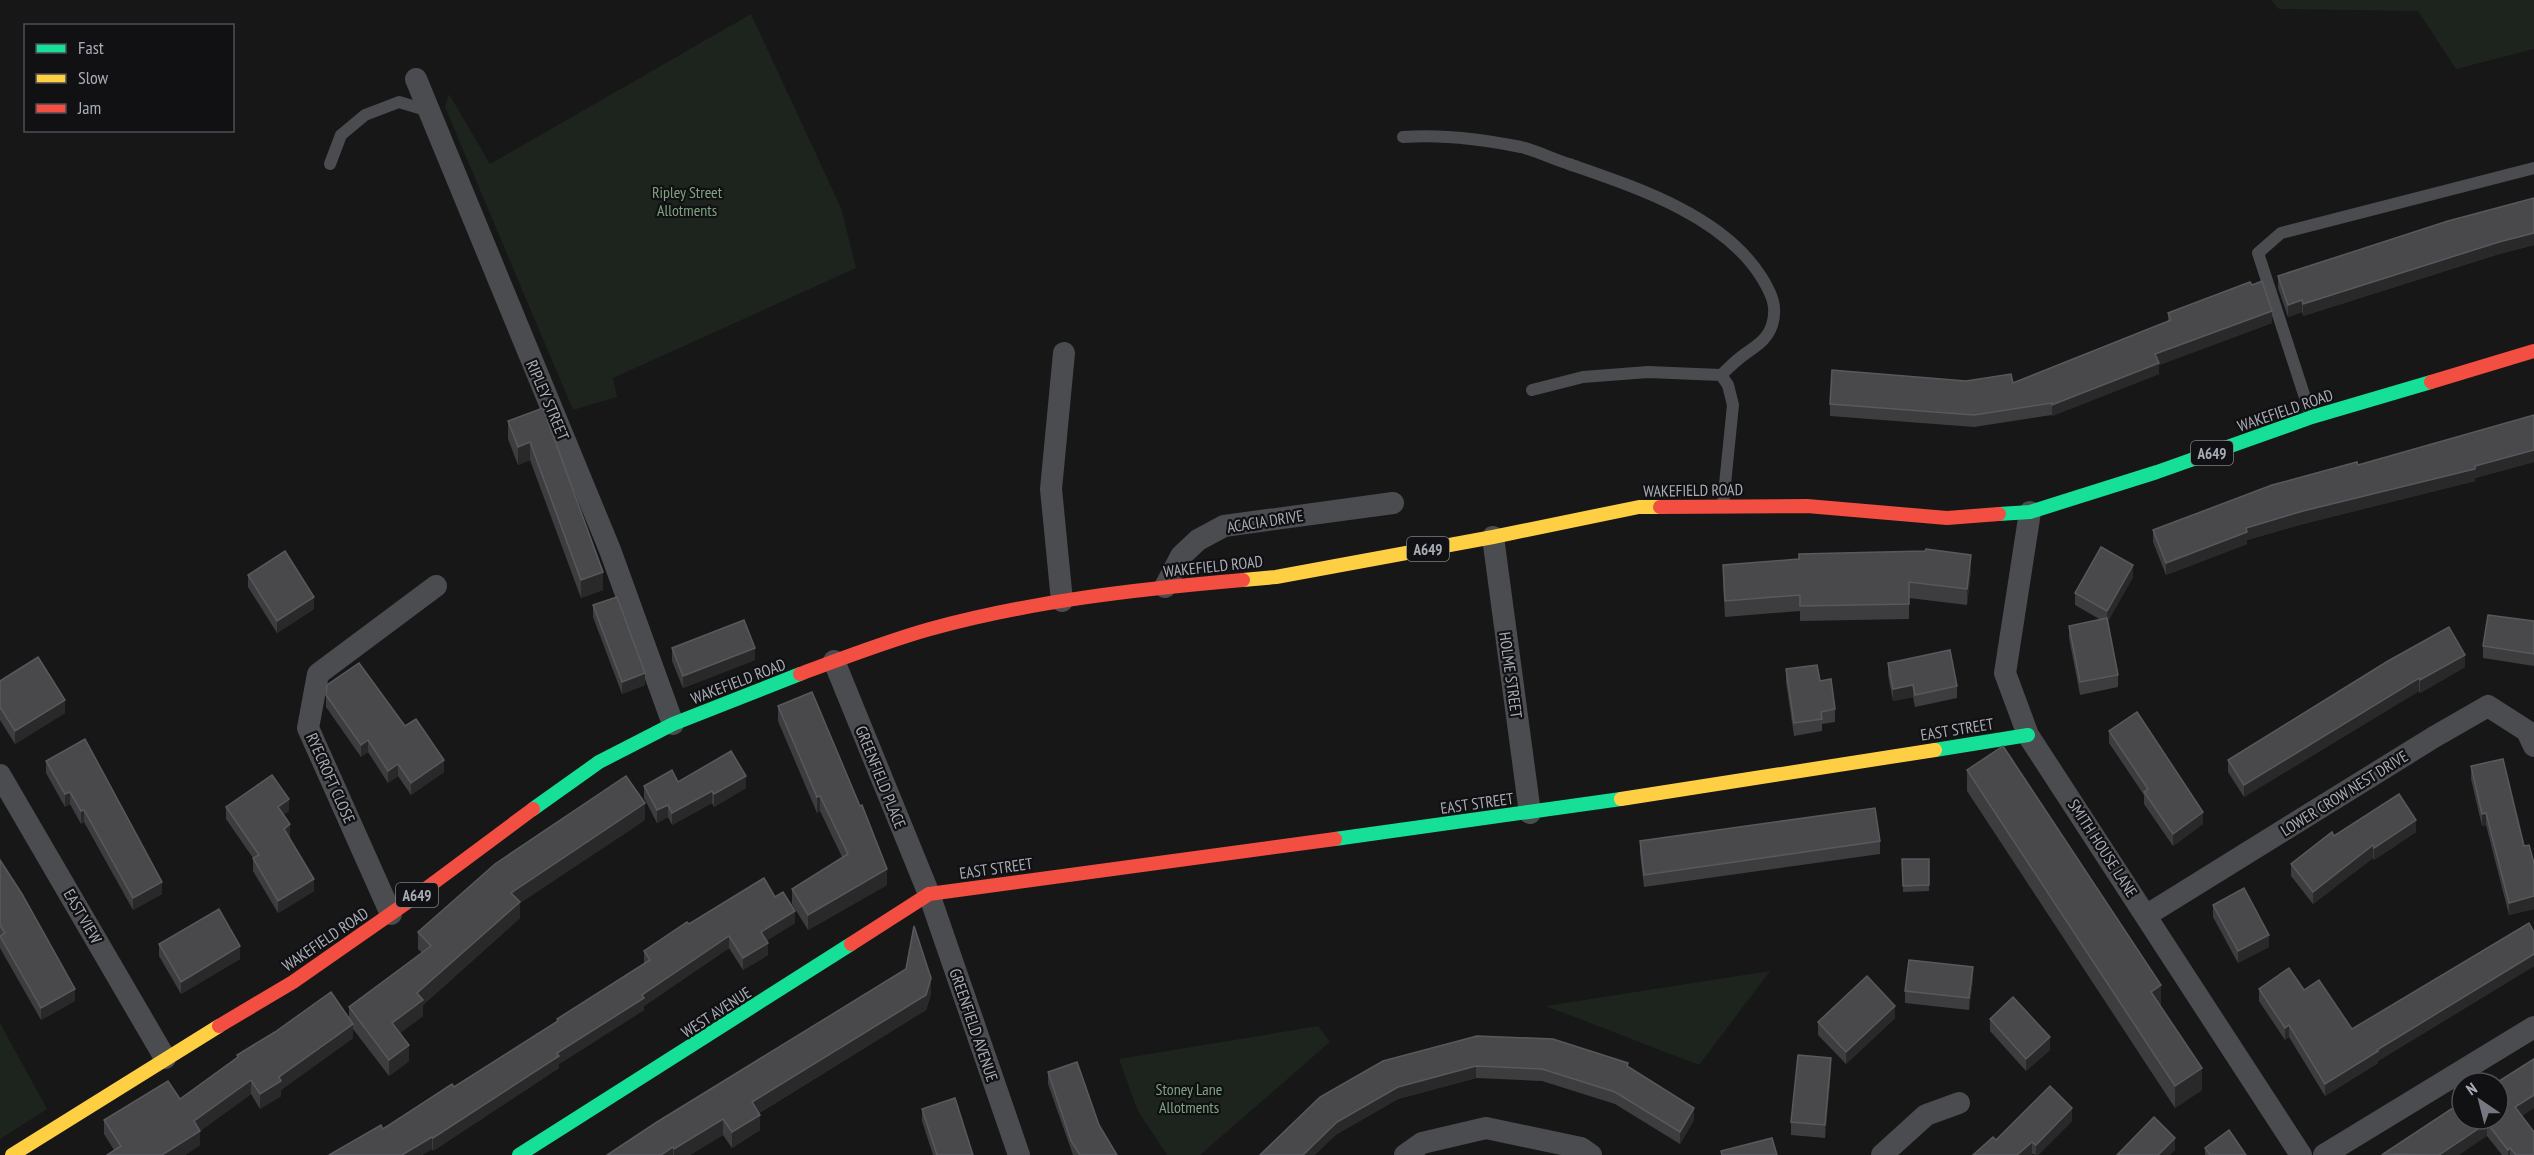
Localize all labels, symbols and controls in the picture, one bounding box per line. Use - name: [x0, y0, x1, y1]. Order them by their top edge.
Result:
- legend: [24, 24, 234, 132]
- text: Fast: [78, 36, 104, 59]
- text: Slow: [78, 66, 109, 89]
- text: Jam: [77, 96, 101, 119]
- park label: Ripley Street Allotments: [652, 182, 723, 220]
- street label: RIPLEY STREET: [522, 357, 574, 443]
- street label: WAKEFIELD ROAD: [2234, 384, 2336, 436]
- road number: A649: [2191, 441, 2233, 465]
- street label: WAKEFIELD ROAD: [1643, 479, 1743, 501]
- street label: ACACIA DRIVE: [1225, 505, 1305, 537]
- road number: A649: [1407, 537, 1449, 561]
- street label: WAKEFIELD ROAD: [1162, 551, 1264, 581]
- street label: HOLME STREET: [1495, 631, 1527, 719]
- street label: WAKEFIELD ROAD: [688, 654, 788, 708]
- street label: EAST STREET: [1919, 713, 1995, 745]
- street label: GREENFIELD PLACE: [851, 723, 911, 831]
- street label: RYECROFT CLOSE: [302, 730, 360, 826]
- street label: LOWER CROW NEST DRIVE: [2277, 746, 2411, 840]
- street label: EAST STREET: [1439, 788, 1515, 818]
- street label: SMITH HOUSE LANE: [2064, 795, 2142, 901]
- street label: EAST STREET: [958, 853, 1034, 883]
- road number: A649: [396, 883, 438, 907]
- street label: EAST VIEW: [59, 885, 107, 947]
- street label: WAKEFIELD ROAD: [278, 903, 372, 975]
- street label: GREENFIELD AVENUE: [945, 966, 1003, 1084]
- street label: WEST AVENUE: [677, 982, 755, 1042]
- north arrow: [2450, 1071, 2510, 1131]
- text: N: [2462, 1078, 2481, 1099]
- park label: Stoney Lane Allotments: [1156, 1079, 1222, 1117]

